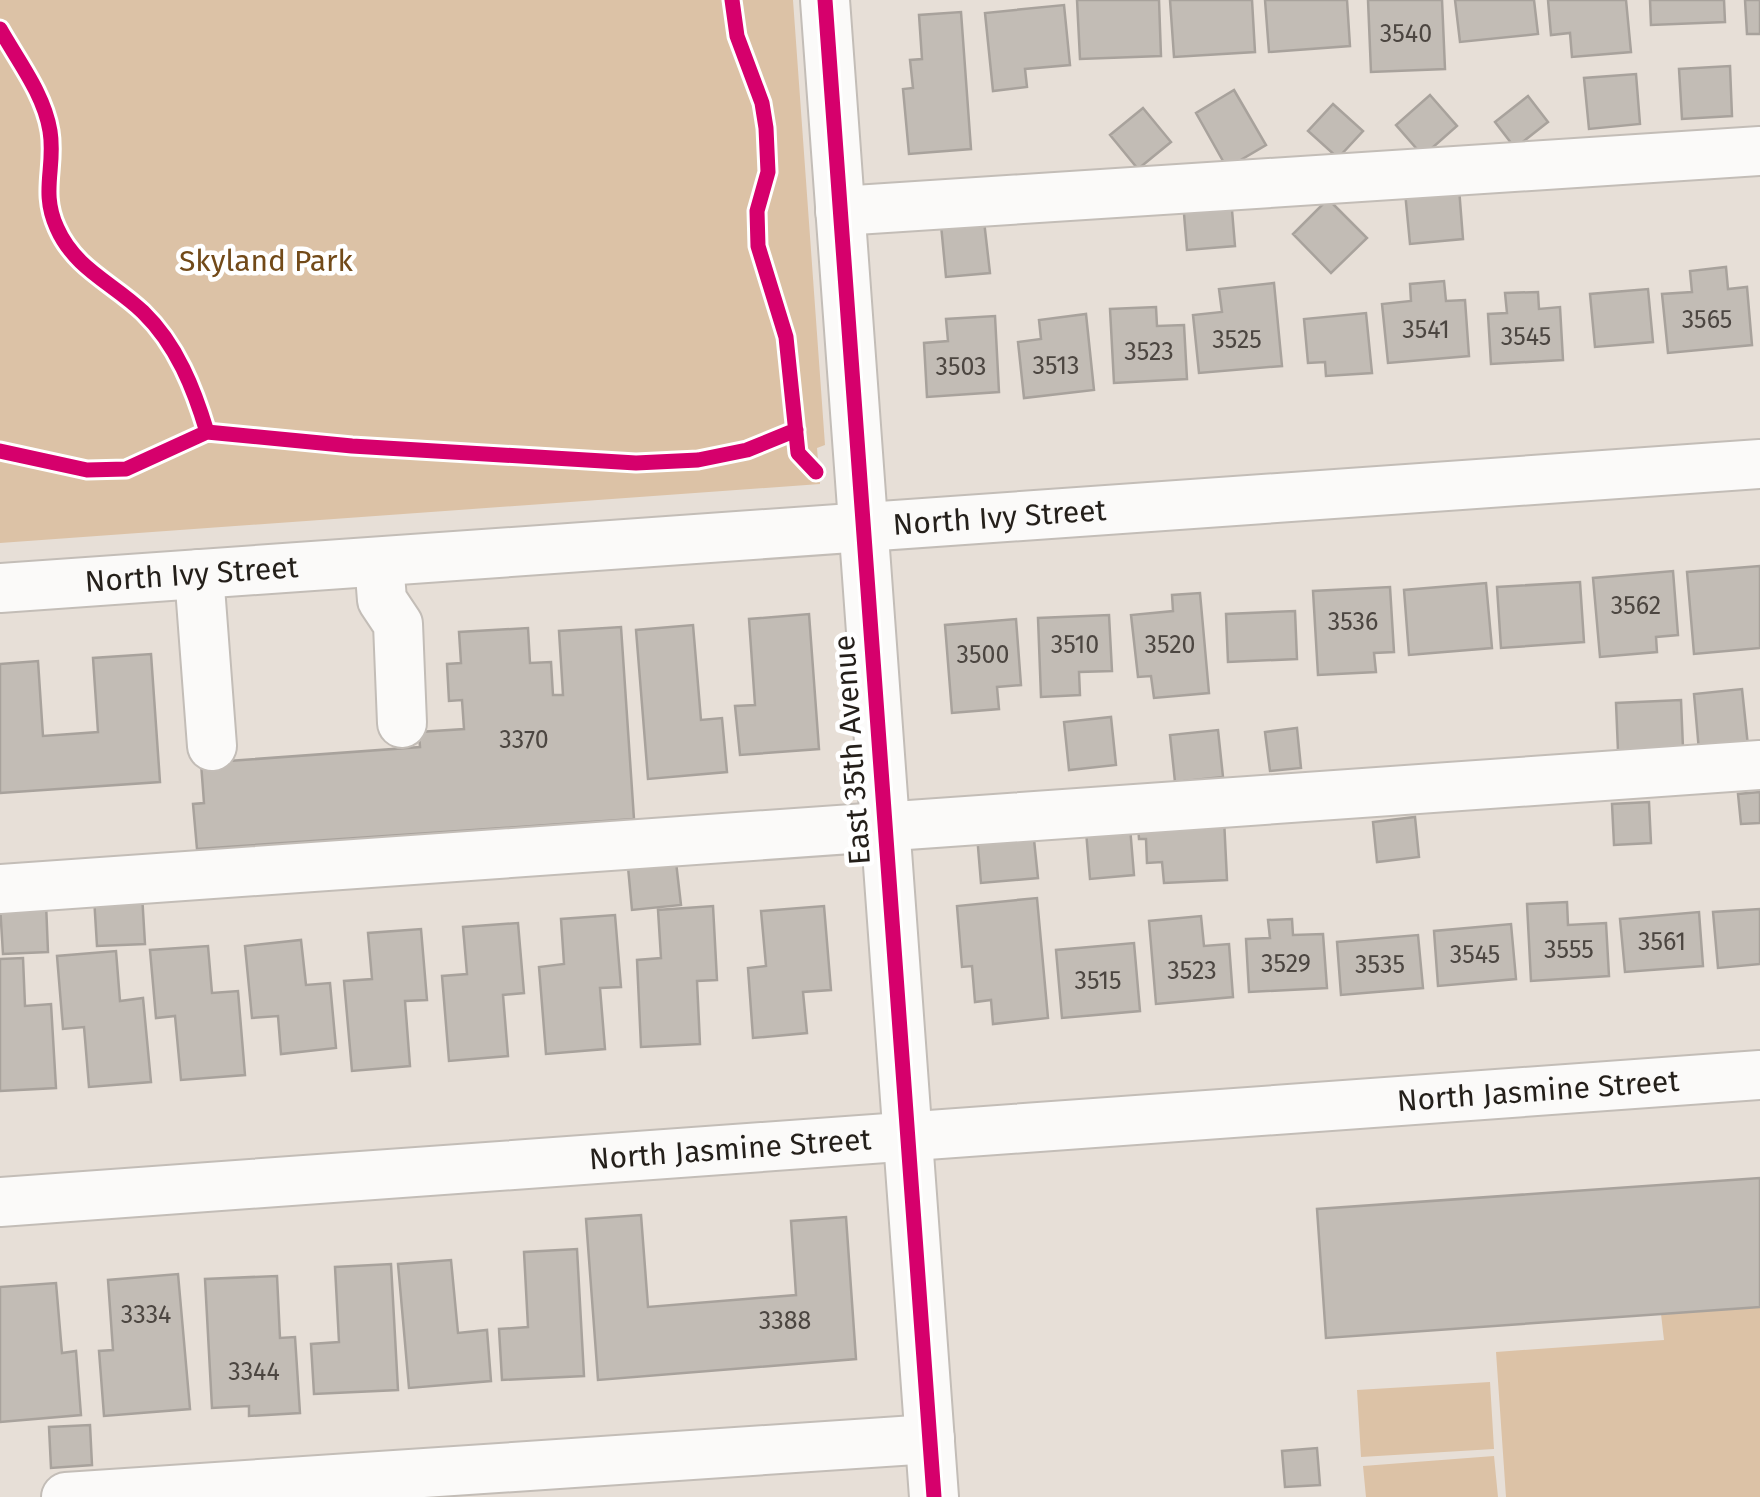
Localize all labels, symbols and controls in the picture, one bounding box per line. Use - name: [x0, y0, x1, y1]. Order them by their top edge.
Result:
- house number: 3540: [1380, 19, 1432, 49]
- park label: Skyland Park: [179, 243, 354, 279]
- house number: 3565: [1682, 305, 1732, 335]
- house number: 3541: [1402, 315, 1450, 345]
- house number: 3545: [1501, 322, 1551, 352]
- house number: 3525: [1212, 325, 1262, 355]
- house number: 3523: [1124, 337, 1174, 367]
- house number: 3513: [1032, 351, 1080, 381]
- house number: 3503: [935, 352, 987, 382]
- street label: North Ivy Street: [892, 492, 1108, 543]
- street label: North Ivy Street: [84, 549, 300, 600]
- house number: 3562: [1611, 591, 1661, 621]
- house number: 3536: [1328, 607, 1378, 637]
- house number: 3510: [1051, 630, 1099, 660]
- house number: 3520: [1144, 630, 1196, 660]
- street label: East 35th Avenue: [826, 634, 878, 866]
- house number: 3500: [957, 640, 1009, 670]
- house number: 3370: [499, 725, 549, 755]
- house number: 3561: [1638, 927, 1686, 957]
- house number: 3555: [1544, 935, 1594, 965]
- house number: 3545: [1450, 940, 1500, 970]
- house number: 3529: [1261, 949, 1311, 979]
- house number: 3535: [1355, 950, 1405, 980]
- house number: 3523: [1167, 956, 1217, 986]
- house number: 3515: [1074, 966, 1122, 996]
- street label: North Jasmine Street: [1396, 1063, 1680, 1119]
- street label: North Jasmine Street: [588, 1121, 873, 1177]
- house number: 3334: [121, 1300, 171, 1330]
- house number: 3388: [759, 1306, 811, 1336]
- house number: 3344: [228, 1357, 280, 1387]

